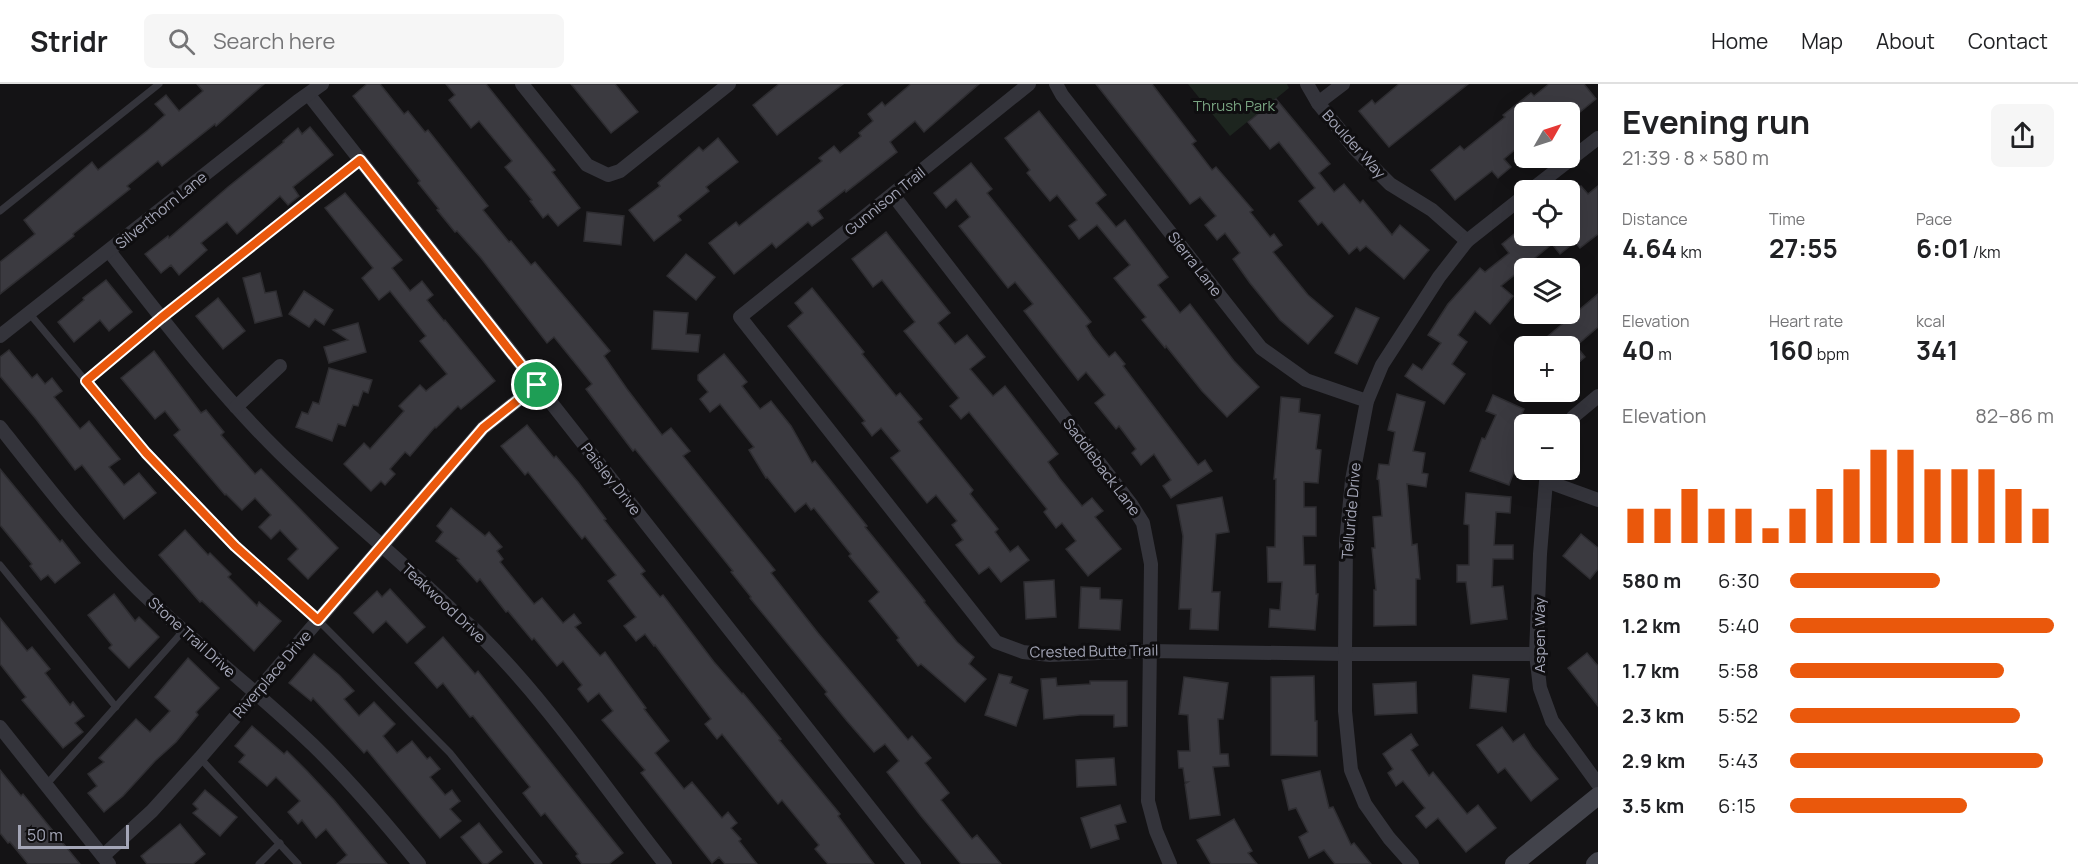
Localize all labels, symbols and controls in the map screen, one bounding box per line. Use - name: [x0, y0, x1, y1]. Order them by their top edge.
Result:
- search box: [144, 14, 564, 68]
- text: Stridr: [30, 22, 108, 60]
- icon: search: [165, 25, 198, 58]
- text: Search here: [213, 26, 335, 56]
- text: Home: [1711, 27, 1768, 55]
- text: Map: [1801, 27, 1843, 55]
- text: About: [1876, 27, 1935, 55]
- text: Contact: [1968, 27, 2048, 55]
- park label: Thrush Park: [1193, 95, 1275, 116]
- text: Evening run: [1622, 99, 1810, 144]
- north arrow: [1514, 102, 1580, 168]
- map controls: [1514, 102, 1580, 480]
- button: share: [1991, 104, 2054, 167]
- street label: Boulder Way: [1318, 105, 1391, 183]
- text: 21:39 · 8 × 580 m: [1622, 144, 1769, 171]
- street label: Gunnison Trail: [840, 162, 930, 240]
- street label: Silverthorn Lane: [111, 166, 211, 254]
- button: locate: [1514, 180, 1580, 246]
- text: Distance: [1622, 208, 1688, 230]
- text: Time: [1769, 208, 1805, 230]
- text: Pace: [1916, 208, 1952, 230]
- street label: Sierra Lane: [1163, 227, 1227, 301]
- text: 4.64: [1622, 230, 1677, 266]
- text: 27:55: [1769, 230, 1838, 266]
- text: 6:01: [1916, 230, 1970, 266]
- text: km: [1677, 241, 1702, 263]
- text: /km: [1970, 241, 2000, 263]
- button: layers: [1514, 258, 1580, 324]
- text: Elevation: [1622, 310, 1690, 332]
- text: Heart rate: [1769, 310, 1843, 332]
- text: kcal: [1916, 310, 1945, 332]
- text: 40: [1622, 332, 1655, 368]
- text: 160: [1769, 332, 1814, 368]
- text: 341: [1916, 332, 1958, 368]
- button: +: [1514, 336, 1580, 402]
- text: m: [1655, 343, 1672, 365]
- text: bpm: [1814, 343, 1849, 365]
- pin: [511, 359, 562, 410]
- icon: arrive: [520, 368, 553, 401]
- text: Elevation: [1622, 402, 1706, 429]
- text: 82–86 m: [1975, 402, 2054, 429]
- street label: Saddleback Lane: [1058, 414, 1146, 520]
- button: −: [1514, 414, 1580, 480]
- street label: Paisley Drive: [576, 438, 646, 520]
- street label: Telluride Drive: [1336, 462, 1366, 560]
- street label: Teakwood Drive: [397, 558, 491, 648]
- text: 580 m: [1622, 567, 1681, 594]
- text: 6:30: [1718, 567, 1760, 594]
- street label: Stone Trail Drive: [144, 592, 241, 682]
- street label: Aspen Way: [1529, 597, 1550, 673]
- text: 1.2 km: [1622, 612, 1681, 639]
- text: 5:40: [1718, 612, 1760, 639]
- street label: Riverplace Drive: [228, 625, 316, 722]
- street label: Crested Butte Trail: [1030, 639, 1158, 663]
- text: 1.7 km: [1622, 657, 1679, 684]
- text: 5:58: [1718, 657, 1759, 684]
- text: 2.3 km: [1622, 702, 1684, 729]
- text: 5:52: [1718, 702, 1758, 729]
- text: 2.9 km: [1622, 747, 1685, 774]
- text: 5:43: [1718, 747, 1758, 774]
- text: 3.5 km: [1622, 792, 1684, 819]
- text: 6:15: [1718, 792, 1756, 819]
- scale bar: [18, 822, 129, 850]
- text: 50 m: [27, 824, 63, 846]

